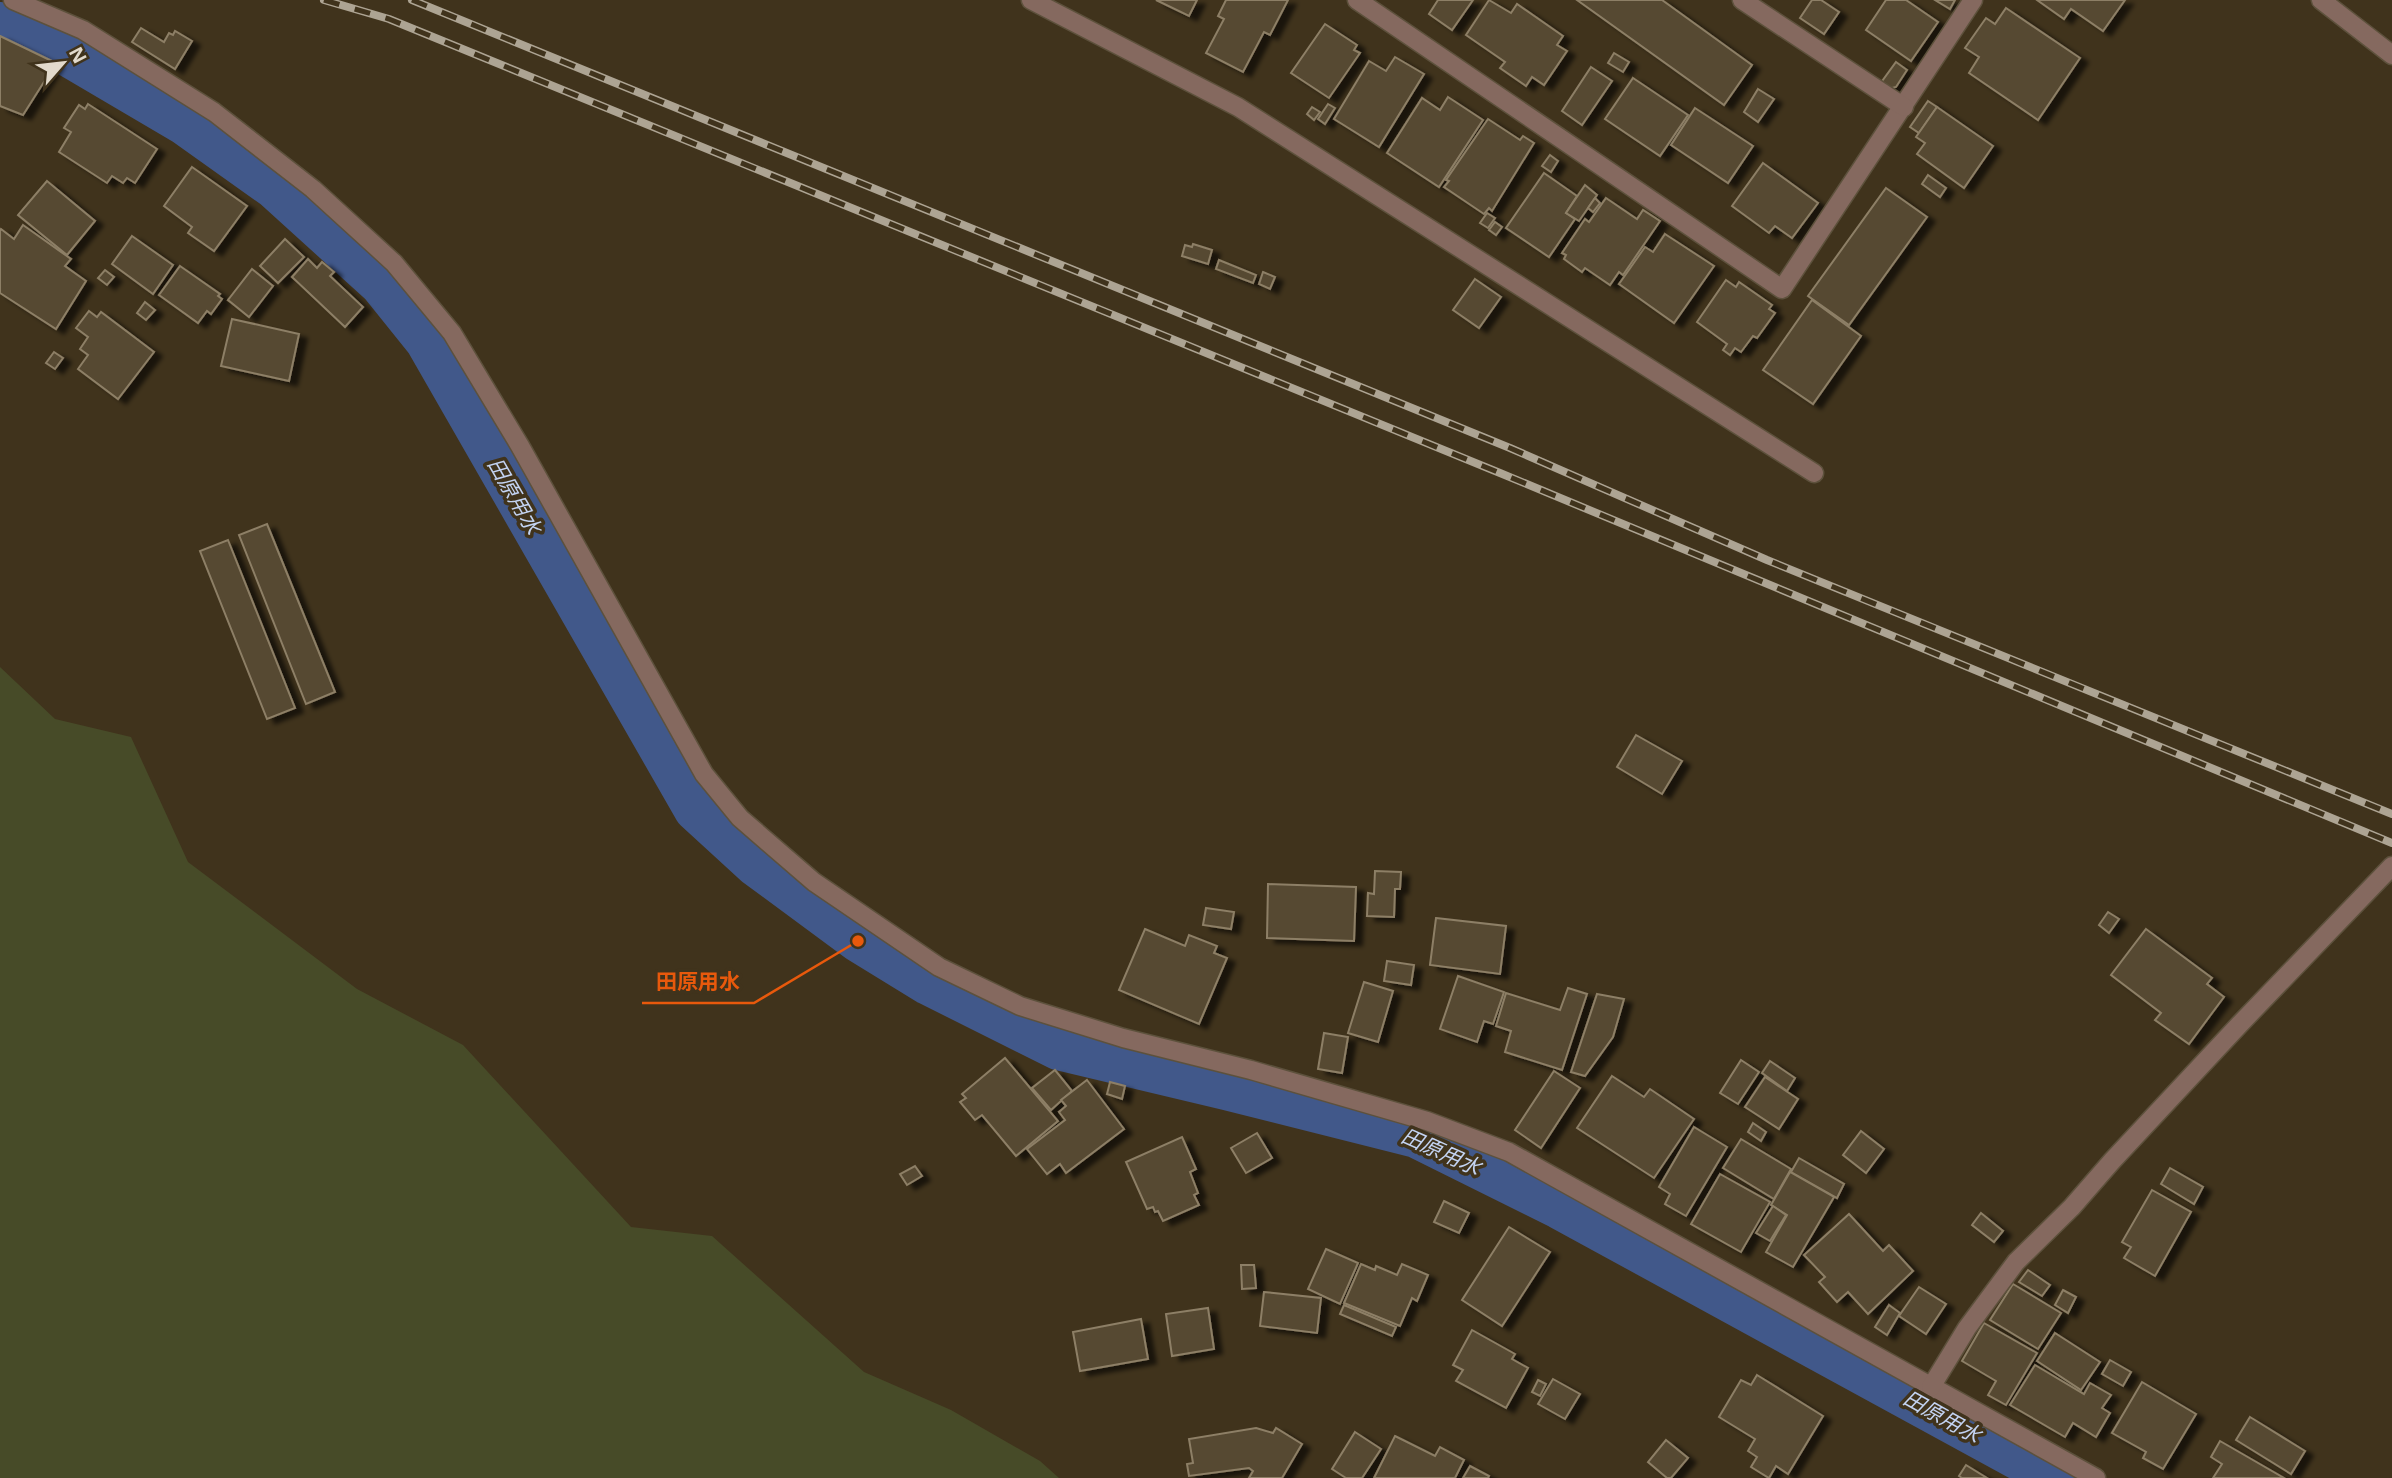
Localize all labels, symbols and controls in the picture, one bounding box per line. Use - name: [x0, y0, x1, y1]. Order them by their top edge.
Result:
- north arrow: [28, 28, 98, 98]
- text: N: [63, 42, 93, 68]
- water label: 田原用水: [482, 452, 549, 541]
- callout: 田原用水: [642, 961, 754, 1003]
- text: 田原用水: [656, 967, 740, 995]
- water label: 田原用水: [1397, 1121, 1487, 1182]
- water label: 田原用水: [1899, 1384, 1988, 1450]

